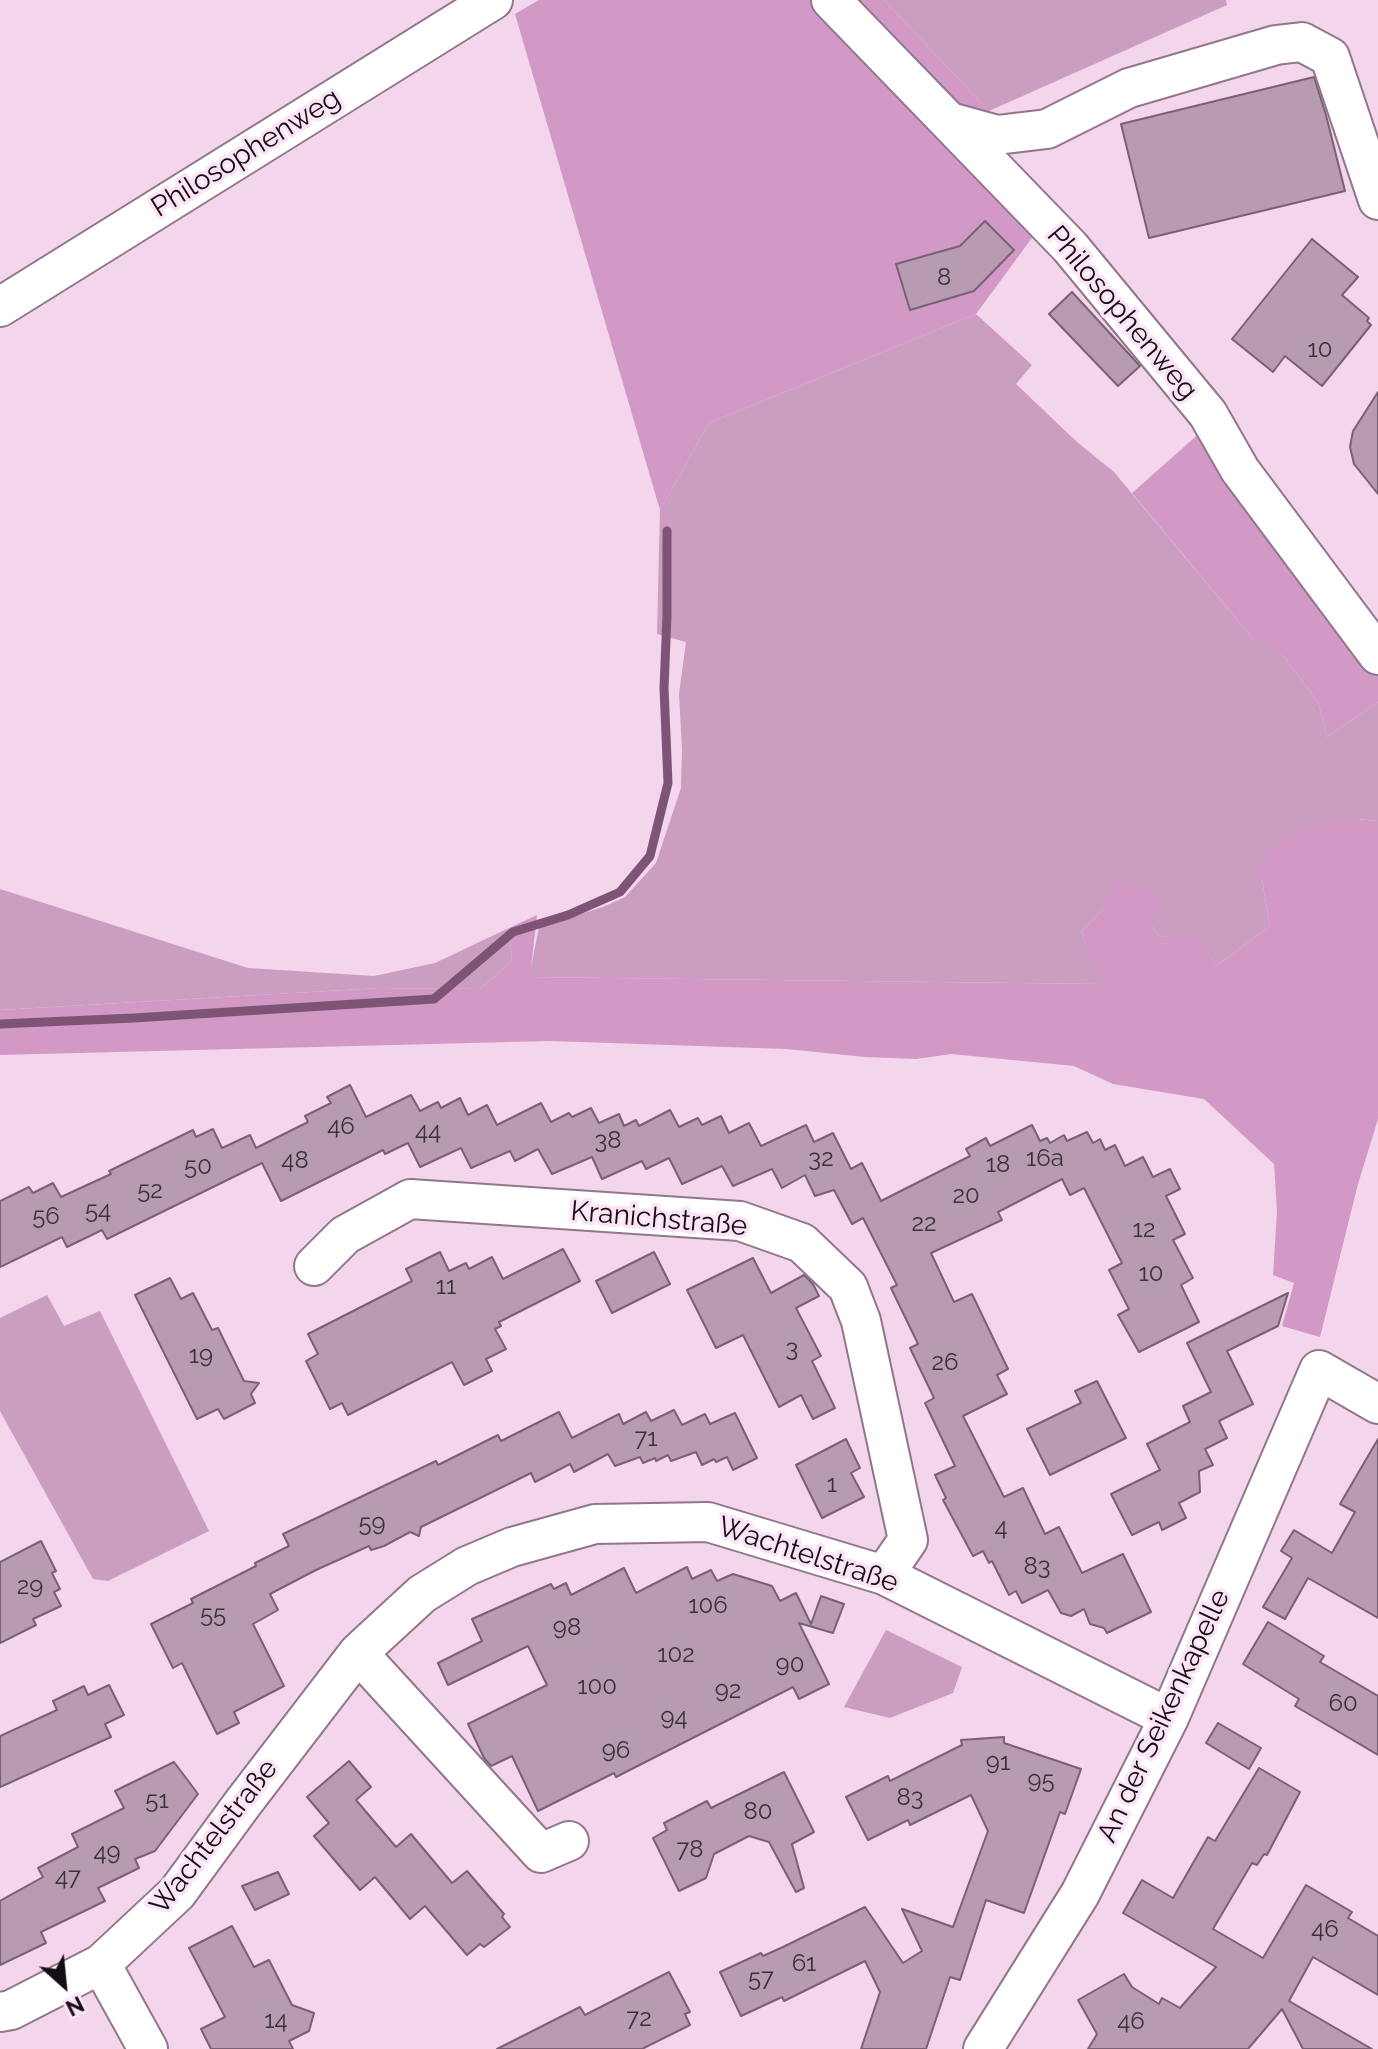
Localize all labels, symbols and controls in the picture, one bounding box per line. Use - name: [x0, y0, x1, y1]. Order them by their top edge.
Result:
- street label: Philosophenweg: [145, 81, 347, 225]
- street label: Philosophenweg: [1040, 219, 1204, 407]
- house number: 8: [937, 264, 951, 292]
- house number: 10: [1308, 336, 1332, 364]
- house number: 46: [327, 1113, 355, 1141]
- house number: 44: [415, 1118, 441, 1146]
- house number: 38: [594, 1127, 622, 1155]
- house number: 32: [808, 1145, 834, 1173]
- house number: 16a: [1026, 1145, 1064, 1173]
- house number: 48: [281, 1147, 309, 1175]
- house number: 18: [986, 1151, 1010, 1179]
- house number: 50: [184, 1153, 212, 1181]
- house number: 52: [137, 1177, 163, 1205]
- house number: 20: [952, 1182, 980, 1210]
- street label: Kranichstraße: [569, 1195, 749, 1243]
- house number: 54: [85, 1197, 111, 1225]
- house number: 56: [32, 1203, 60, 1231]
- house number: 22: [911, 1210, 937, 1238]
- house number: 12: [1133, 1216, 1155, 1244]
- house number: 10: [1139, 1260, 1163, 1288]
- house number: 11: [436, 1273, 456, 1301]
- house number: 3: [786, 1335, 798, 1363]
- house number: 19: [189, 1342, 213, 1370]
- house number: 26: [932, 1349, 958, 1377]
- house number: 71: [634, 1425, 658, 1453]
- house number: 1: [827, 1471, 837, 1499]
- house number: 59: [358, 1510, 386, 1538]
- street label: Wachtelstraße: [714, 1510, 902, 1600]
- house number: 4: [994, 1514, 1008, 1542]
- house number: 83: [1023, 1553, 1051, 1581]
- house number: 29: [17, 1573, 43, 1601]
- street label: An der Seikenkapelle: [1091, 1584, 1237, 1848]
- house number: 106: [688, 1592, 728, 1620]
- house number: 55: [200, 1601, 226, 1629]
- house number: 98: [553, 1614, 581, 1642]
- house number: 102: [657, 1641, 695, 1669]
- house number: 90: [776, 1651, 804, 1679]
- house number: 100: [577, 1673, 617, 1701]
- house number: 92: [715, 1677, 741, 1705]
- house number: 60: [1328, 1690, 1358, 1718]
- house number: 94: [660, 1704, 688, 1732]
- house number: 96: [602, 1737, 630, 1765]
- house number: 91: [986, 1749, 1010, 1777]
- street label: Wachtelstraße: [143, 1753, 285, 1921]
- house number: 95: [1027, 1767, 1055, 1795]
- house number: 83: [896, 1784, 924, 1812]
- house number: 51: [145, 1787, 169, 1815]
- house number: 80: [744, 1798, 772, 1826]
- house number: 78: [676, 1836, 704, 1864]
- house number: 49: [93, 1839, 121, 1867]
- house number: 47: [55, 1864, 81, 1892]
- house number: 46: [1311, 1916, 1339, 1944]
- north arrow: [24, 1945, 104, 2025]
- house number: 61: [792, 1950, 816, 1978]
- house number: 57: [748, 1965, 774, 1993]
- text: N: [62, 1991, 88, 2022]
- house number: 72: [626, 2005, 652, 2033]
- house number: 14: [264, 2007, 288, 2035]
- house number: 46: [1117, 2008, 1145, 2036]

